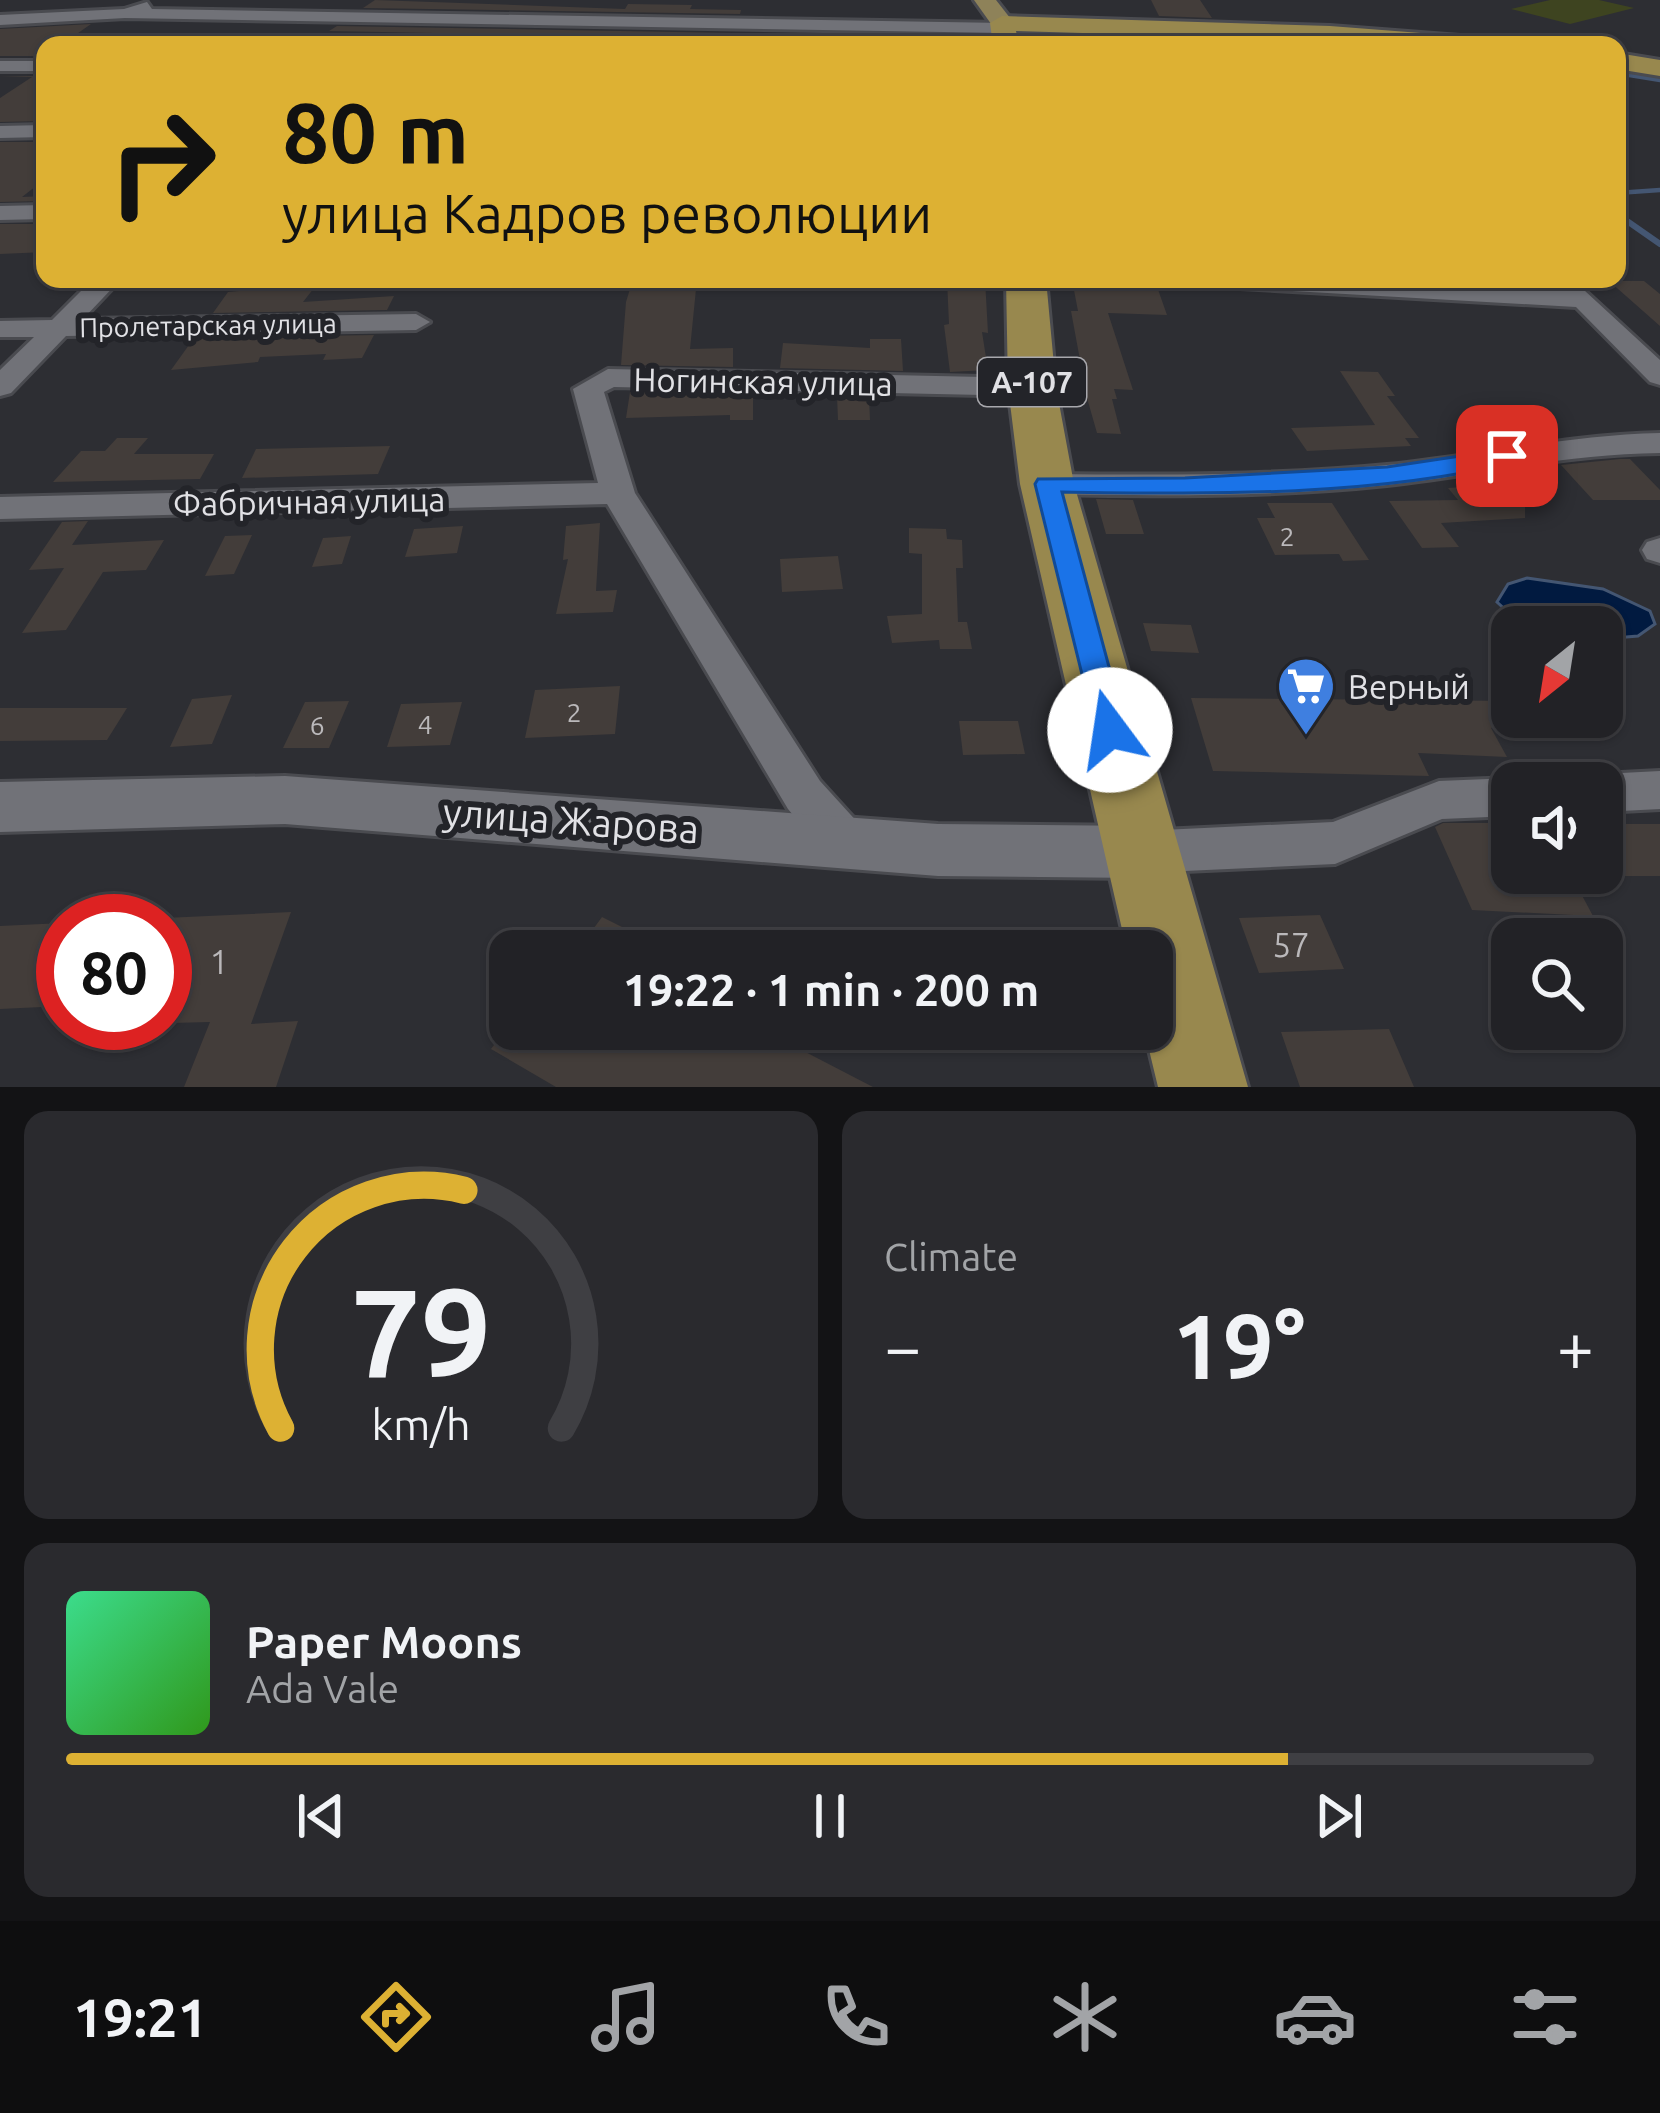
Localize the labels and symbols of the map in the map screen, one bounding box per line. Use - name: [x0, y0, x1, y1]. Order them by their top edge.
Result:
- street label: Пролетарская улица: [79, 308, 337, 342]
- road number: А-107: [978, 358, 1086, 406]
- street label: Ногинская улица: [633, 360, 893, 402]
- pin: [1456, 405, 1558, 507]
- street label: Фабричная улица: [172, 480, 446, 522]
- house number: 2: [1279, 521, 1295, 551]
- north arrow: [1491, 606, 1623, 738]
- supermarket icon: Верный: [1275, 655, 1337, 737]
- position arrow: [1047, 667, 1173, 793]
- place label: Верный: [1348, 668, 1470, 705]
- house number: 2: [566, 697, 582, 727]
- house number: 4: [417, 709, 433, 739]
- house number: 6: [309, 710, 325, 740]
- street label: улица Жарова: [442, 790, 700, 850]
- speed limit sign: 80: [36, 894, 192, 1050]
- house number: 57: [1272, 926, 1310, 963]
- house number: 1: [210, 943, 228, 980]

